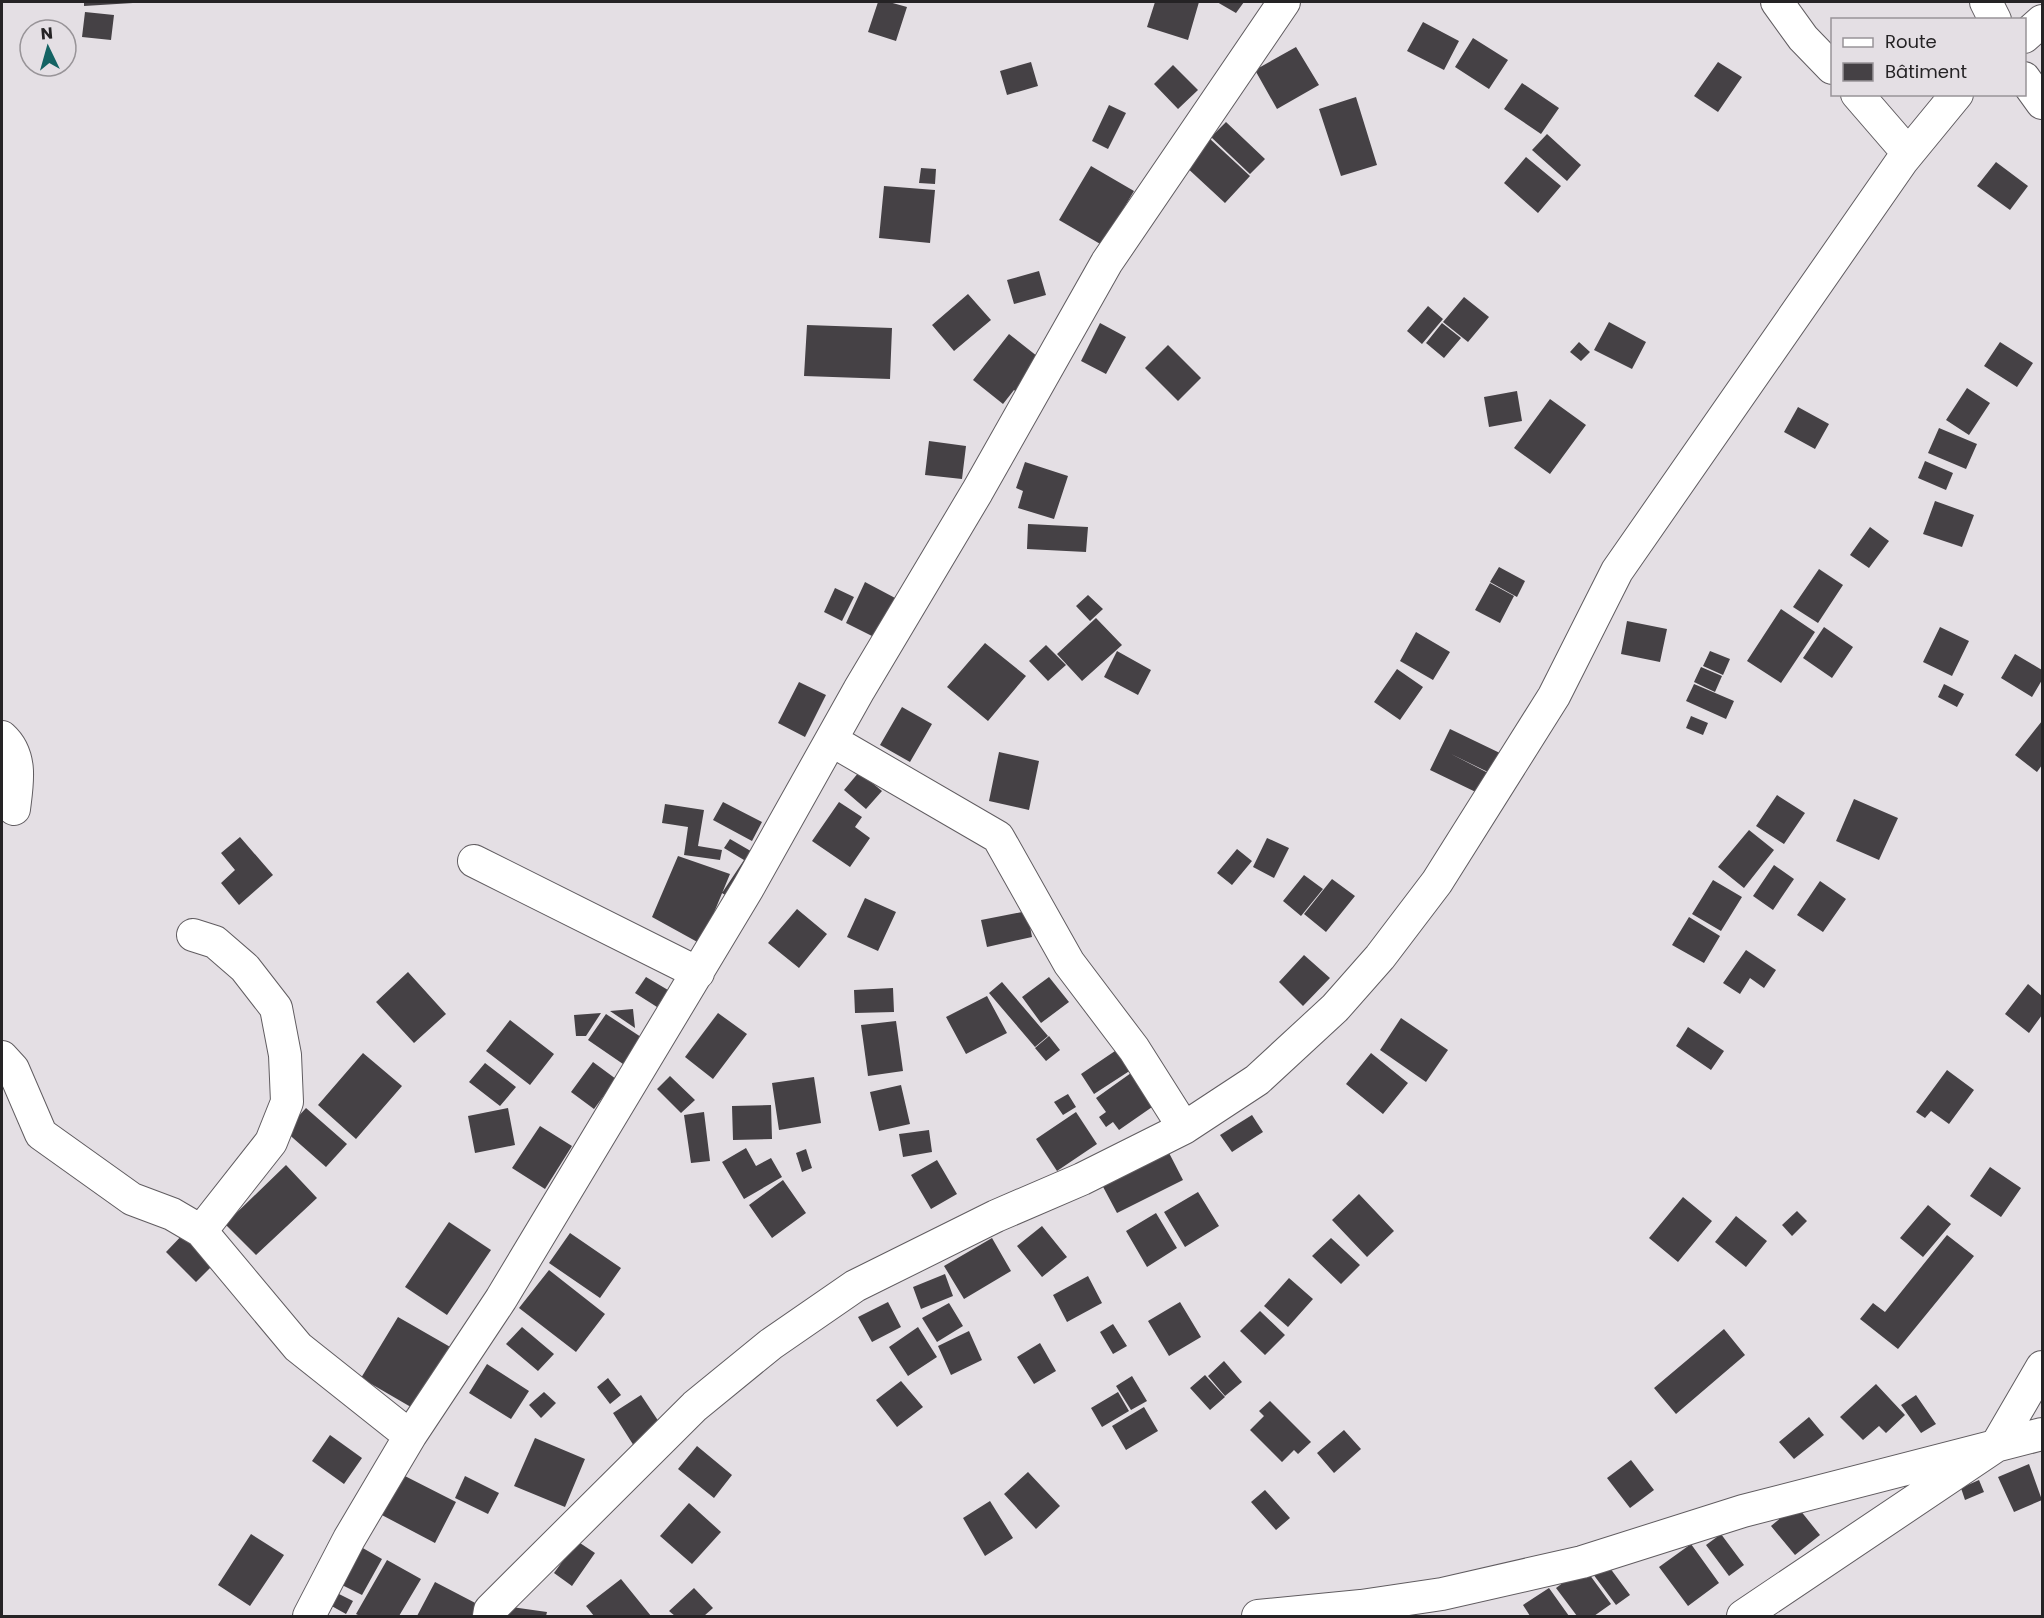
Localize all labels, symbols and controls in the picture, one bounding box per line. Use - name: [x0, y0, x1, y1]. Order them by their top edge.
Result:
- north arrow: [18, 18, 78, 78]
- legend: [1831, 18, 2026, 96]
- text: N: [40, 22, 54, 46]
- text: Route: [1885, 29, 1937, 54]
- text: Bâtiment: [1885, 59, 1967, 84]

